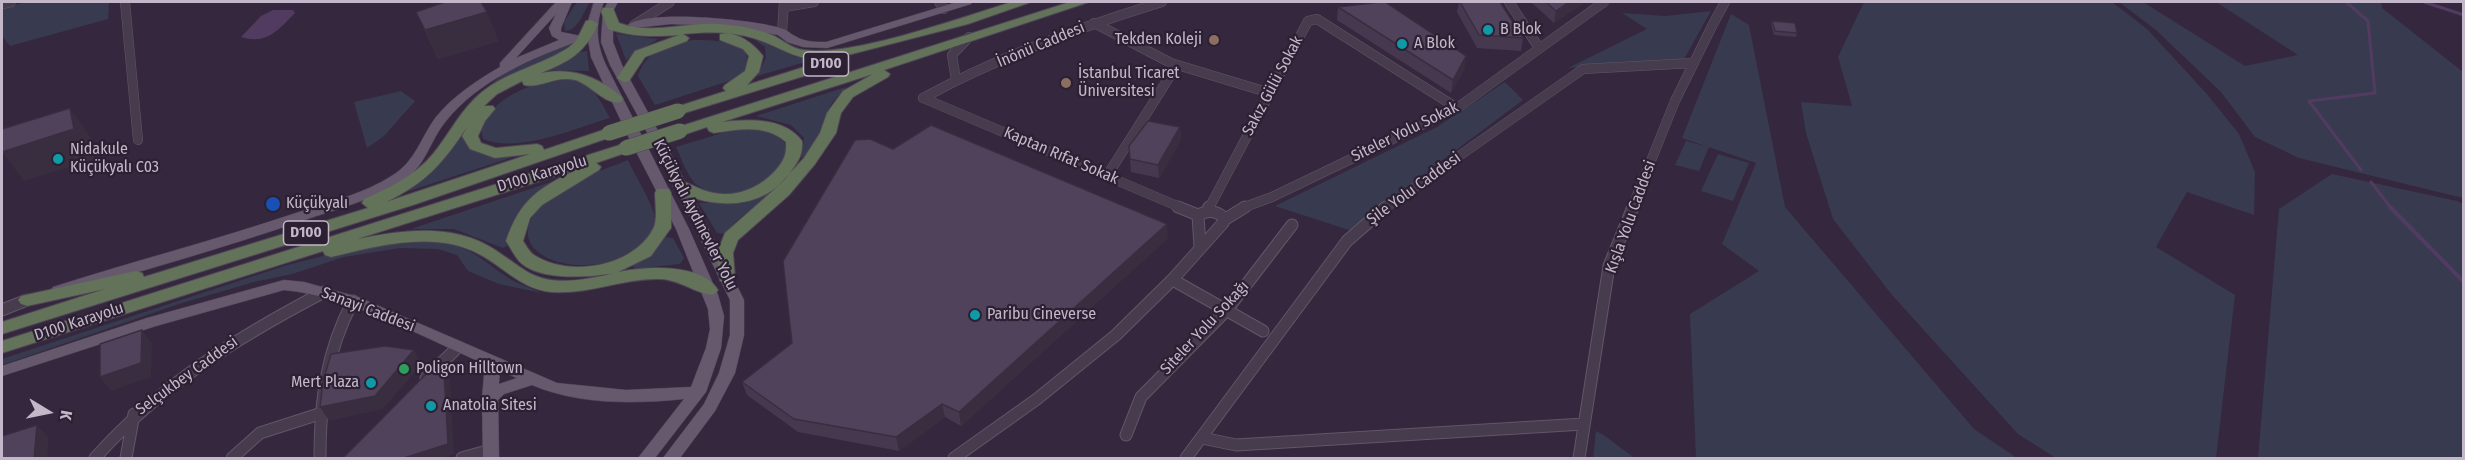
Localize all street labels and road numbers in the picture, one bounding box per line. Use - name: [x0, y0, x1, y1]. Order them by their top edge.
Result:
- street label: İnönü Caddesi: [994, 18, 1088, 72]
- street label: Sakız Gülü Sokak: [1239, 33, 1307, 139]
- road number: D100: [804, 52, 848, 76]
- street label: Siteler Yolu Sokak: [1348, 98, 1462, 166]
- street label: Kaptan Rıfat Sokak: [1001, 123, 1121, 189]
- street label: Küçükyalı Aydınevler Yolu: [649, 136, 741, 294]
- street label: Şile Yolu Caddesi: [1363, 149, 1465, 229]
- street label: D100 Karayolu: [495, 151, 589, 197]
- street label: Kışla Yolu Caddesi: [1602, 158, 1660, 276]
- road number: D100: [284, 221, 328, 245]
- street label: Siteler Yolu Sokağı: [1157, 277, 1253, 379]
- street label: Sanayi Caddesi: [319, 283, 417, 337]
- street label: D100 Karayolu: [32, 299, 126, 345]
- street label: Selçukbey Caddesi: [132, 333, 242, 419]

